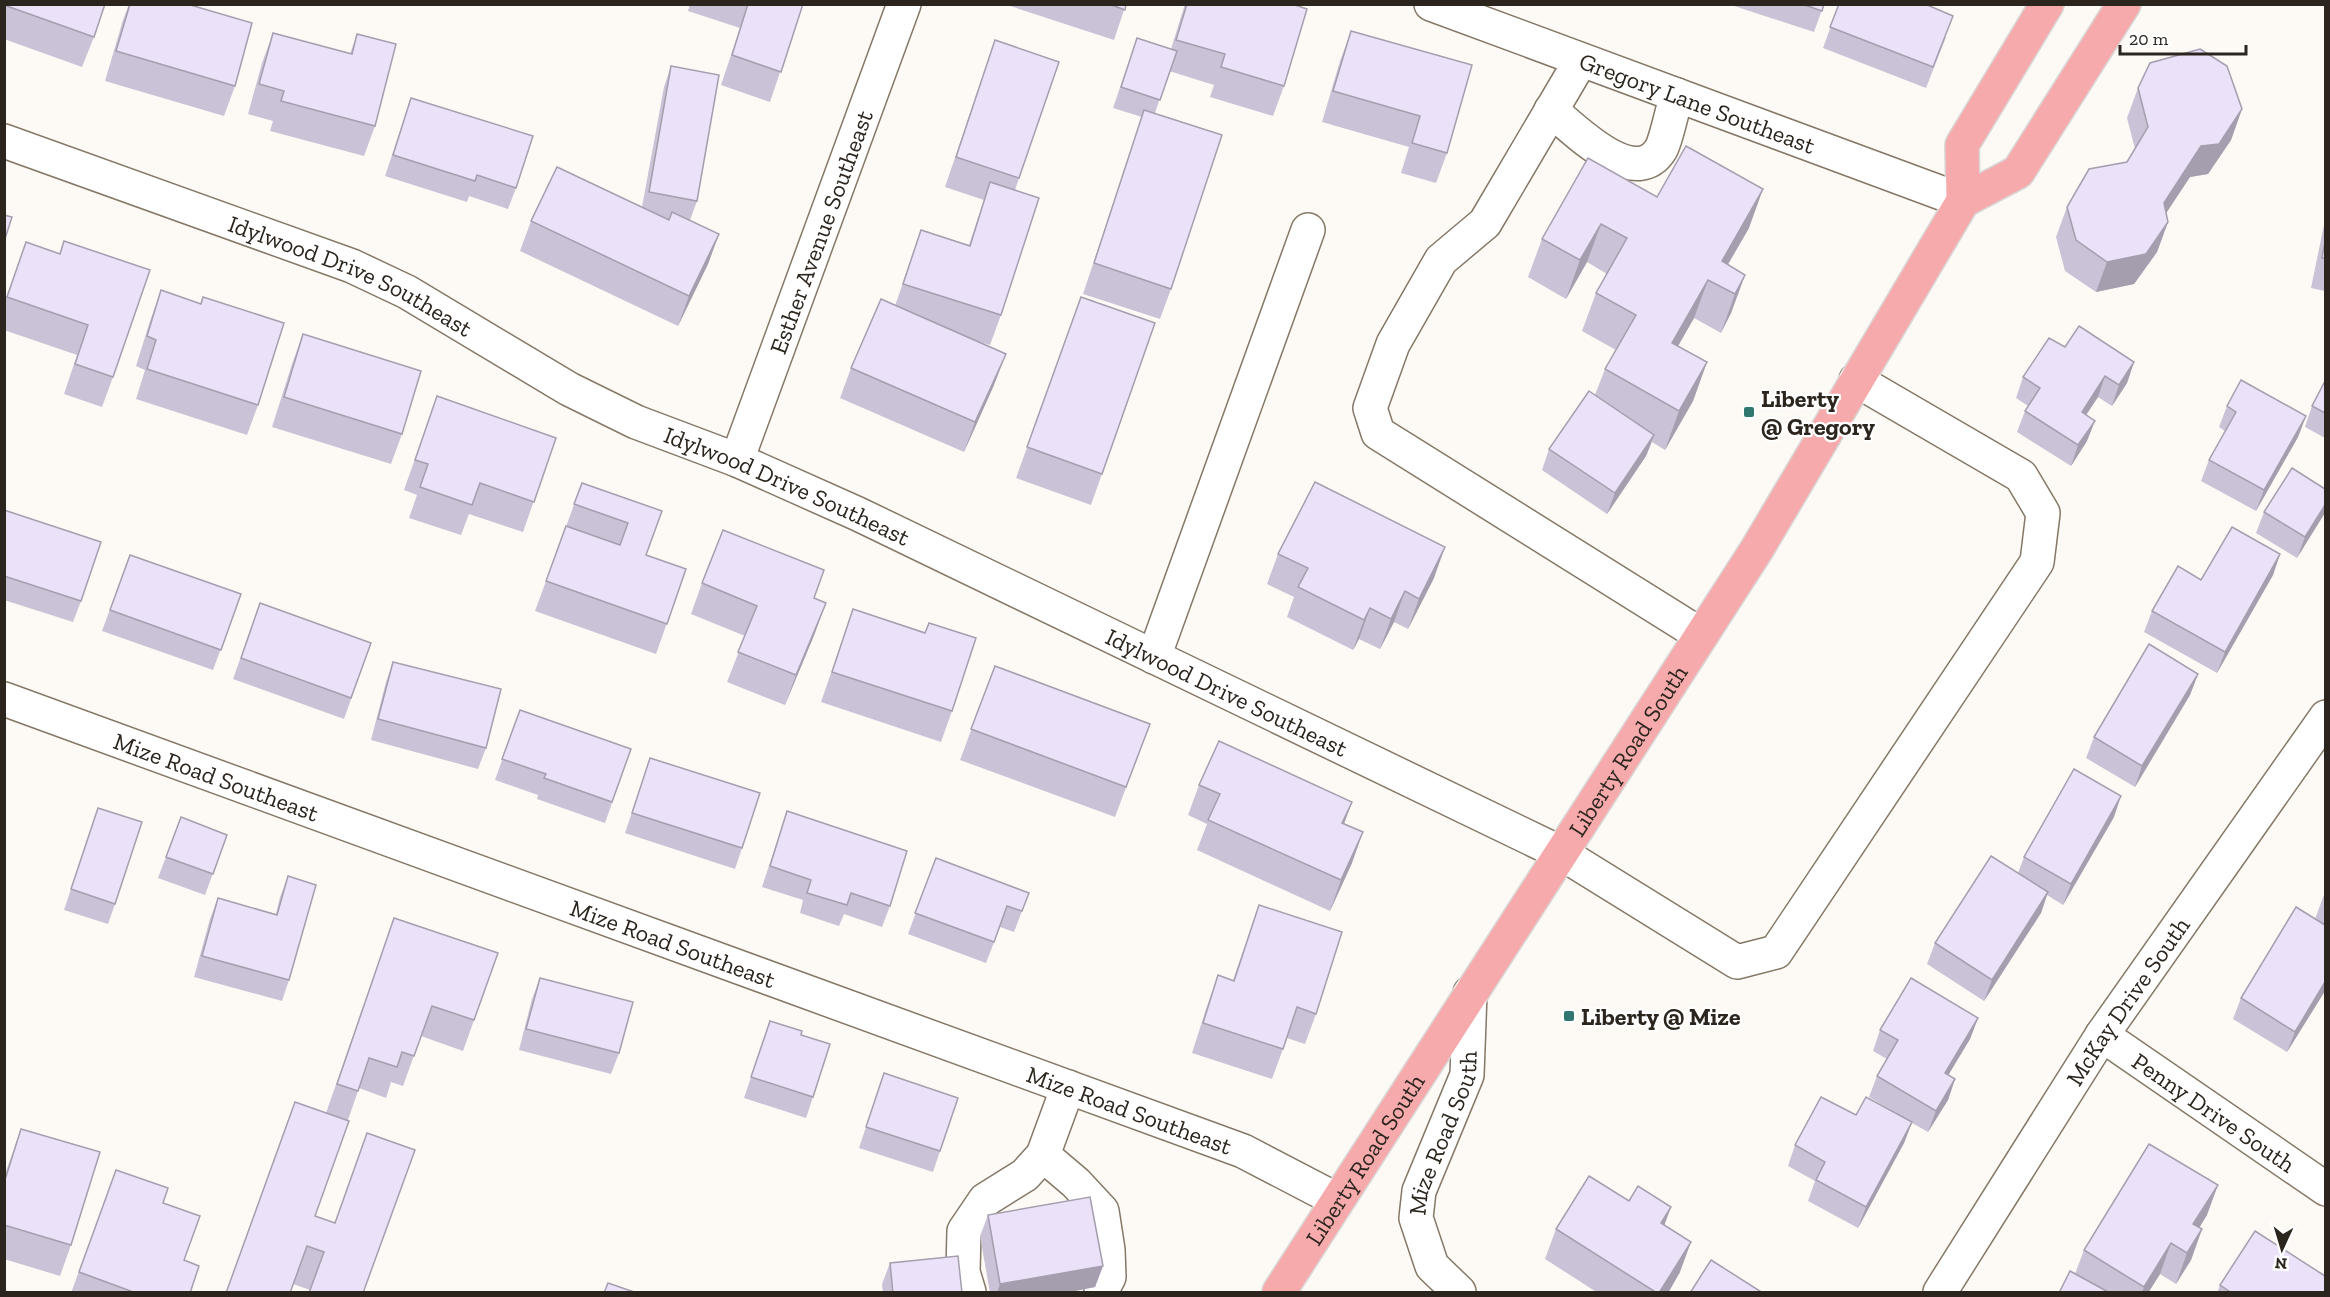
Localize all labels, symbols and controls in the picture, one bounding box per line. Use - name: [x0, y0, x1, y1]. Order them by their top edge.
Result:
- scale bar: [2120, 18, 2246, 56]
- text: 20 m: [2129, 28, 2169, 50]
- street label: Gregory Lane Southeast: [1575, 46, 1819, 160]
- street label: Esther Avenue Southeast: [763, 106, 878, 358]
- street label: Idylwood Drive Southeast: [225, 208, 478, 342]
- place label: Liberty @ Gregory: [1761, 384, 1875, 441]
- marker: Liberty @ Gregory: [1742, 405, 1756, 419]
- street label: Idylwood Drive Southeast: [660, 420, 915, 551]
- street label: Idylwood Drive Southeast: [1101, 621, 1352, 762]
- street label: Liberty Road South: [1562, 659, 1694, 842]
- street label: Mize Road Southeast: [110, 726, 323, 827]
- street label: Mize Road Southeast: [566, 892, 779, 994]
- street label: McKay Drive South: [2059, 911, 2195, 1091]
- place label: Liberty @ Mize: [1581, 1002, 1741, 1031]
- marker: Liberty @ Mize: [1562, 1009, 1576, 1023]
- street label: Penny Drive South: [2127, 1046, 2302, 1179]
- street label: Mize Road South: [1402, 1050, 1482, 1217]
- street label: Mize Road Southeast: [1023, 1059, 1236, 1160]
- street label: Liberty Road South: [1299, 1068, 1431, 1250]
- north arrow: [2252, 1219, 2312, 1279]
- text: N: [2274, 1254, 2288, 1273]

